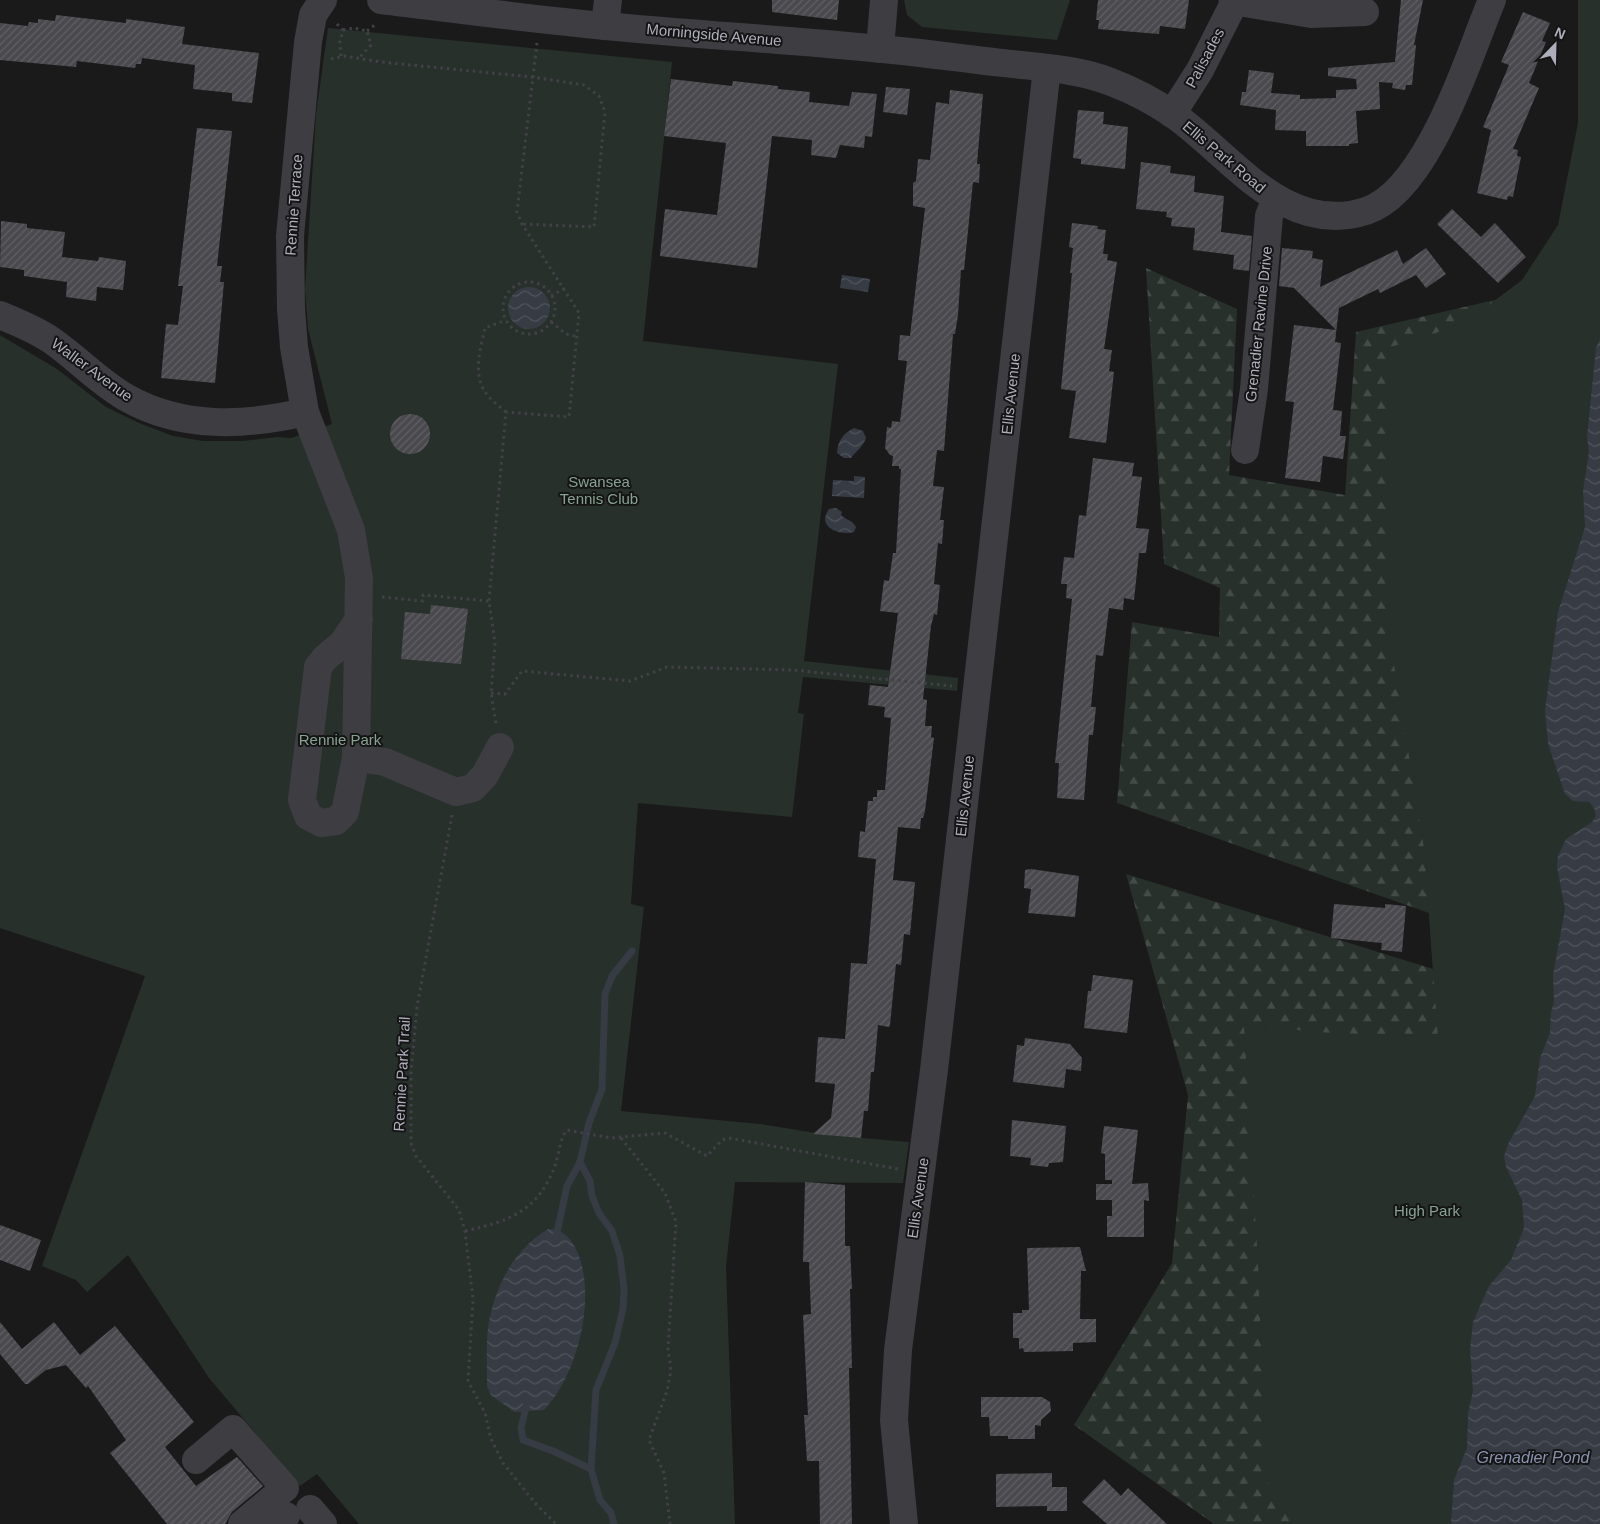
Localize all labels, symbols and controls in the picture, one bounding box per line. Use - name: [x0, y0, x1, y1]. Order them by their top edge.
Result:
- street label: Morningside Avenue: [646, 20, 782, 49]
- north arrow: [1530, 20, 1580, 70]
- text: N: [1552, 24, 1568, 42]
- street label: Palisades: [1182, 25, 1227, 90]
- street label: Ellis Park Road: [1180, 117, 1269, 196]
- street label: Rennie Terrace: [281, 154, 306, 256]
- street label: Grenadier Ravine Drive: [1242, 245, 1275, 403]
- street label: Waller Avenue: [49, 335, 136, 405]
- street label: Ellis Avenue: [998, 353, 1023, 435]
- park label: Swansea Tennis Club: [560, 473, 638, 507]
- park label: Rennie Park: [299, 731, 382, 748]
- street label: Ellis Avenue: [952, 755, 977, 837]
- street label: Rennie Park Trail: [390, 1016, 413, 1132]
- street label: Ellis Avenue: [903, 1156, 932, 1239]
- park label: High Park: [1394, 1202, 1460, 1219]
- water label: Grenadier Pond: [1477, 1449, 1591, 1466]

